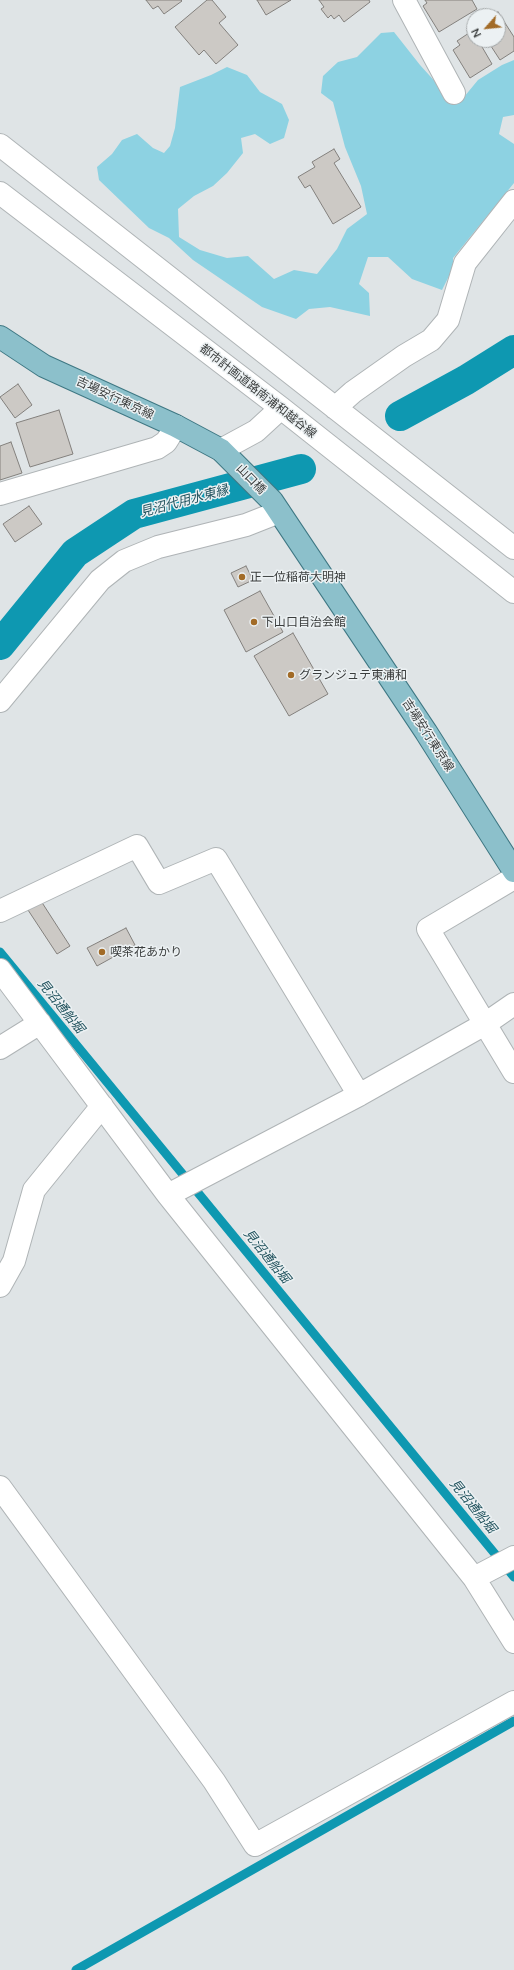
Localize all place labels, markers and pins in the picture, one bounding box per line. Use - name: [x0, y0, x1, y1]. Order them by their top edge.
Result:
- place label: 正一位稲荷大明神: [250, 570, 346, 584]
- marker: 正一位稲荷大明神: [237, 572, 247, 582]
- place label: 下山口自治会館: [262, 615, 346, 629]
- marker: 下山口自治会館: [249, 617, 259, 627]
- place label: グランジュテ東浦和: [299, 668, 407, 682]
- marker: グランジュテ東浦和: [286, 670, 296, 680]
- place label: 喫茶花あかり: [110, 945, 182, 959]
- marker: 喫茶花あかり: [97, 947, 107, 957]

